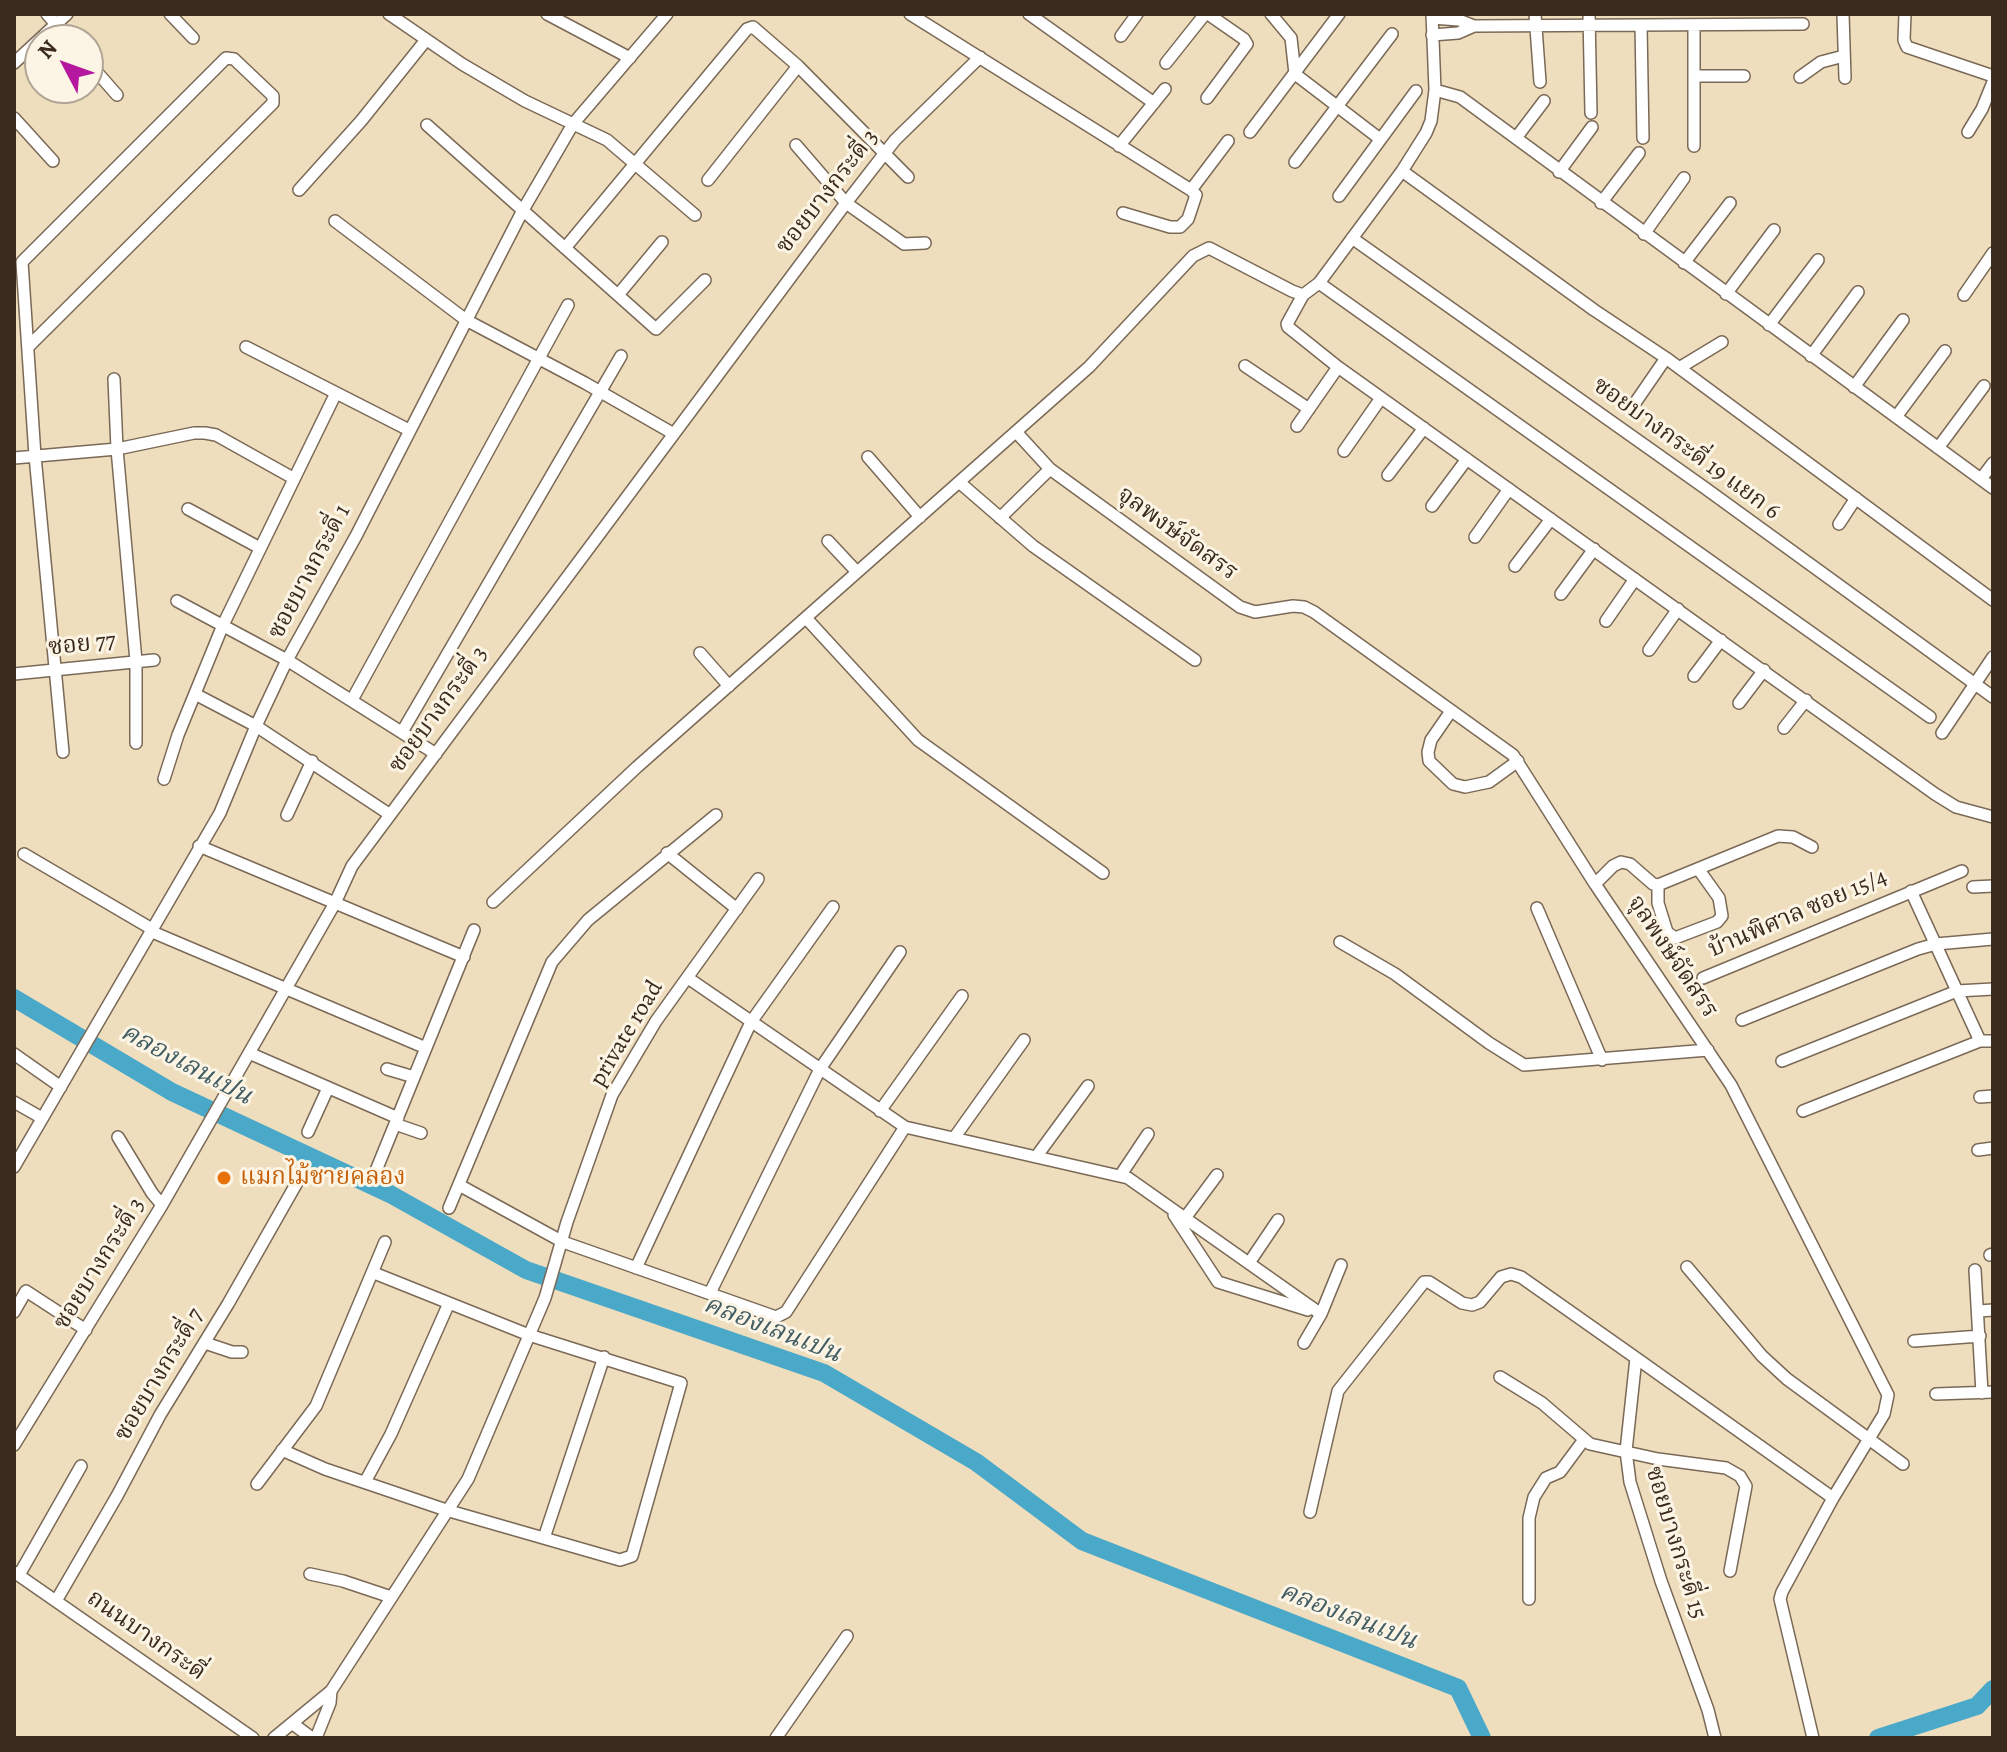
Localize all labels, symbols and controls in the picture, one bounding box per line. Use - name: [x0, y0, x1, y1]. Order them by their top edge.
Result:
- north arrow: [24, 24, 104, 104]
- text: N: [31, 34, 64, 65]
- street label: ซอยบางกระดี่ 3: [771, 124, 885, 260]
- street label: ซอยบางกระดี่ 19 แยก 6: [1587, 371, 1785, 527]
- street label: จุลพงษ์จัดสรร: [1111, 481, 1243, 587]
- street label: ซอยบางกระดี่ 1: [263, 500, 357, 644]
- street label: ซอย 77: [47, 627, 117, 663]
- street label: ซอยบางกระดี่ 3: [383, 641, 495, 779]
- street label: บ้านพิศาล ซอย 15/4: [1704, 863, 1892, 965]
- street label: จุลพงษ์จัดสรร: [1620, 890, 1724, 1024]
- street label: private road: [584, 976, 670, 1092]
- water label: คลองเลนเปน: [115, 1017, 257, 1113]
- place label: แมกไม้ชายคลอง: [240, 1164, 406, 1192]
- marker: แมกไม้ชายคลอง: [215, 1169, 233, 1187]
- street label: ซอยบางกระดี่ 3: [48, 1193, 152, 1335]
- water label: คลองเลนเปน: [699, 1290, 845, 1370]
- street label: ซอยบางกระดี่ 7: [109, 1303, 211, 1447]
- street label: ซอยบางกระดี่ 15: [1638, 1463, 1712, 1623]
- water label: คลองเลนเปน: [1275, 1577, 1421, 1657]
- street label: ถนนบางกระดี่: [81, 1584, 211, 1688]

